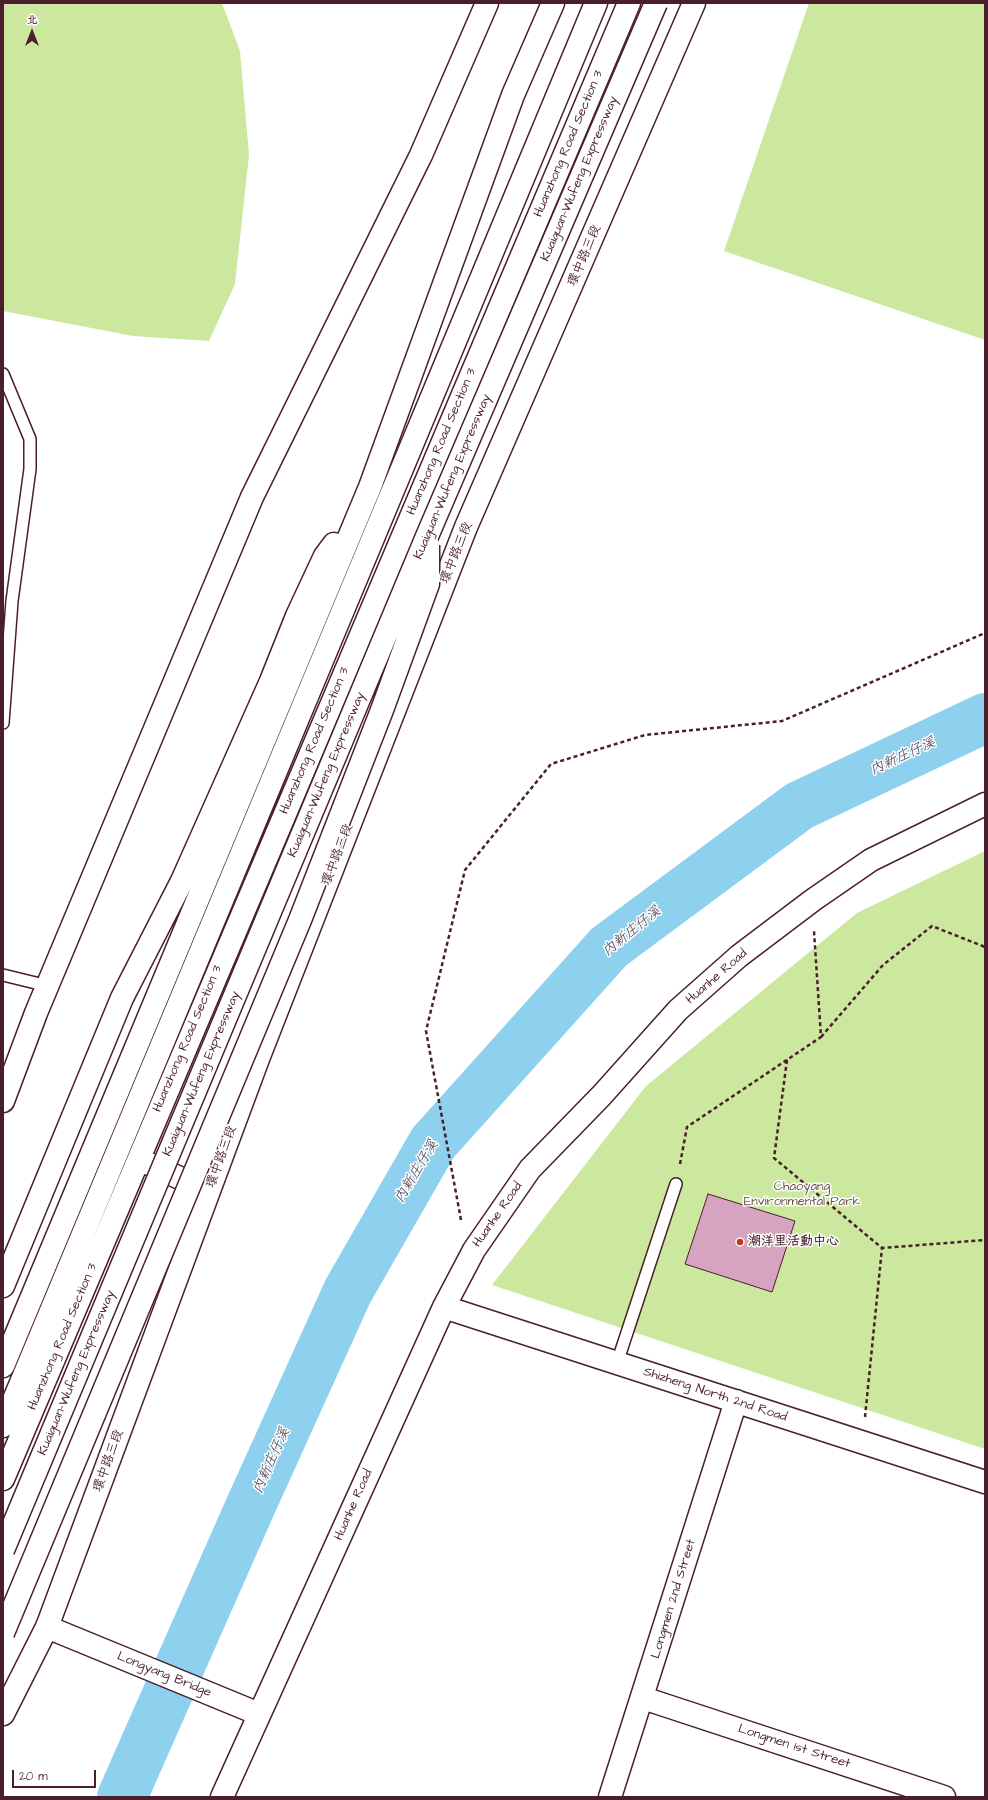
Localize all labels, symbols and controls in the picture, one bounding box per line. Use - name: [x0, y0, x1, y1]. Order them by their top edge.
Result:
- north arrow: [12, 12, 52, 52]
- text: 北: [27, 12, 38, 27]
- street label: Huanzhong Road Section 3: [531, 68, 607, 220]
- street label: Kuaiguan-Wufeng Expressway: [538, 94, 622, 264]
- street label: 環中路三段: [565, 223, 605, 289]
- street label: Huanzhong Road Section 3: [404, 366, 480, 518]
- street label: Kuaiguan-Wufeng Expressway: [411, 392, 495, 562]
- street label: 環中路三段: [438, 520, 476, 586]
- street label: Huanzhong Road Section 3: [277, 665, 353, 817]
- street label: Kuaiguan-Wufeng Expressway: [285, 690, 369, 860]
- water label: 內新庄仔溪: [868, 735, 938, 779]
- street label: 環中路三段: [319, 822, 357, 888]
- water label: 內新庄仔溪: [600, 903, 664, 961]
- street label: Huanhe Road: [683, 946, 751, 1008]
- street label: Huanzhong Road Section 3: [150, 963, 226, 1115]
- street label: Kuaiguan-Wufeng Expressway: [160, 989, 244, 1159]
- street label: 環中路三段: [204, 1124, 240, 1190]
- water label: 內新庄仔溪: [392, 1138, 442, 1206]
- street label: Huanhe Road: [470, 1179, 526, 1251]
- park label: Chaoyang Environmental Park: [744, 1179, 860, 1210]
- place label: 潮洋里活動中心: [748, 1234, 839, 1250]
- marker: 潮洋里活動中心: [735, 1237, 745, 1247]
- street label: Huanzhong Road Section 3: [25, 1261, 101, 1413]
- street label: Kuaiguan-Wufeng Expressway: [35, 1288, 119, 1458]
- street label: Shizheng North 2nd Road: [641, 1364, 789, 1426]
- water label: 內新庄仔溪: [250, 1426, 294, 1496]
- street label: 環中路三段: [91, 1428, 127, 1494]
- street label: Huanhe Road: [331, 1467, 377, 1543]
- street label: Longmen 2nd Street: [648, 1537, 700, 1661]
- street label: Longyang Bridge: [115, 1649, 213, 1701]
- street label: Longmen 1st Street: [736, 1721, 852, 1773]
- scale bar: [14, 1762, 98, 1788]
- text: 20 m: [19, 1768, 48, 1785]

